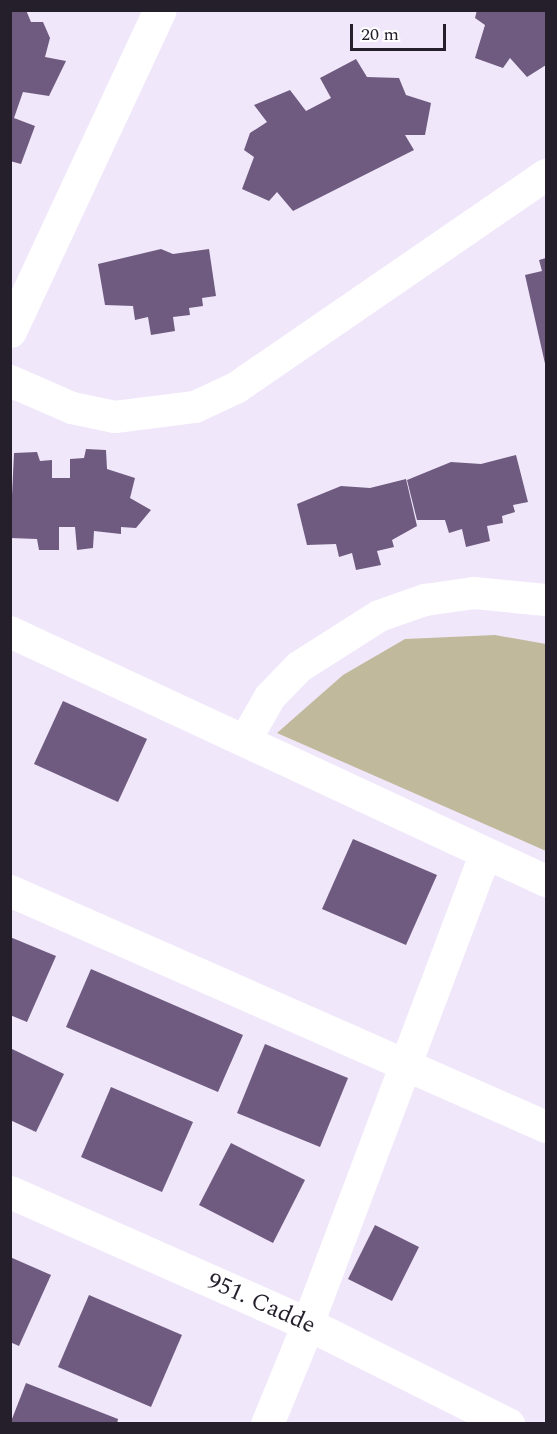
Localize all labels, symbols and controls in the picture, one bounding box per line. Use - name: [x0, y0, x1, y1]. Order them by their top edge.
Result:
- scale bar: [353, 12, 449, 50]
- text: 20 m: [361, 21, 399, 48]
- street label: 951. Cadde: [202, 1267, 320, 1341]

